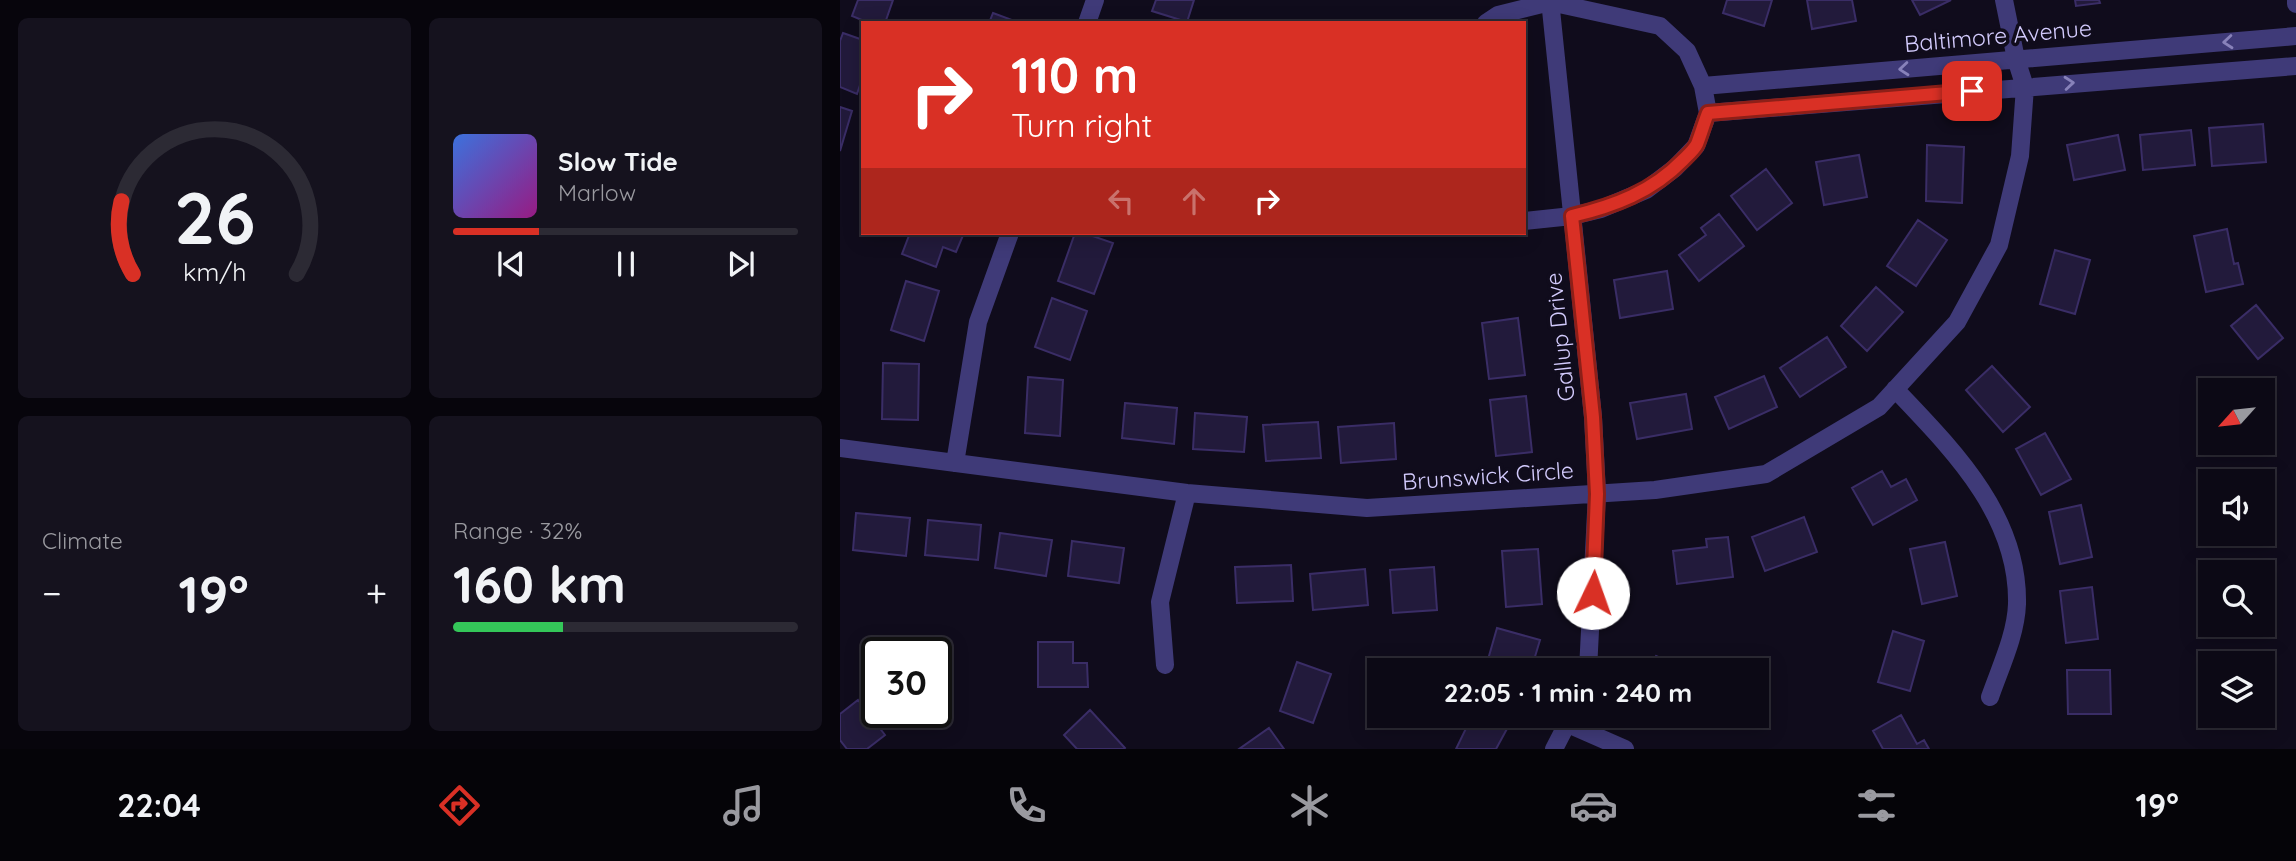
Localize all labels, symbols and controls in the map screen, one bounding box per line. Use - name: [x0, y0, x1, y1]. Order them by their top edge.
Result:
- street label: Baltimore Avenue: [1903, 13, 2093, 58]
- one-way arrow: [2222, 34, 2233, 49]
- text: 110 m: [1011, 44, 1138, 105]
- icon: right: [896, 49, 987, 140]
- one-way arrow: [1898, 61, 1909, 76]
- pin: [1942, 61, 2002, 121]
- icon: arrive: [1953, 72, 1991, 110]
- one-way arrow: [2064, 76, 2075, 91]
- text: Turn right: [1011, 105, 1152, 145]
- text: Slow Tide: [558, 145, 678, 178]
- text: 26: [174, 172, 255, 263]
- text: Marlow: [558, 178, 636, 207]
- icon: left: [1102, 182, 1140, 220]
- icon: ahead: [1175, 182, 1213, 220]
- icon: right: [1248, 182, 1286, 220]
- icon: previous: [492, 245, 530, 283]
- icon: pause: [607, 245, 645, 283]
- icon: next: [722, 245, 760, 283]
- text: km/h: [183, 256, 246, 287]
- street label: Gallup Drive: [1538, 271, 1581, 403]
- north arrow: [2198, 378, 2275, 455]
- map controls: [2198, 378, 2275, 728]
- street label: Brunswick Circle: [1401, 455, 1575, 496]
- button: sound: [2198, 469, 2275, 546]
- text: Range · 32%: [453, 516, 582, 545]
- text: Climate: [42, 526, 123, 555]
- text: 160 km: [453, 551, 626, 616]
- position arrow: [1556, 556, 1630, 630]
- button: search: [2198, 560, 2275, 637]
- text: 19°: [179, 561, 249, 626]
- text: −: [42, 569, 62, 617]
- text: +: [366, 569, 387, 617]
- speed limit sign: 30: [861, 637, 952, 728]
- button: layers: [2198, 651, 2275, 728]
- text: 22:05 · 1 min · 240 m: [1444, 676, 1692, 709]
- icon: directions: [435, 781, 484, 830]
- icon: music: [719, 781, 768, 830]
- icon: phone: [1002, 781, 1051, 830]
- icon: climate: [1285, 781, 1334, 830]
- icon: car: [1569, 781, 1618, 830]
- icon: filters: [1852, 781, 1901, 830]
- text: 22:04: [117, 785, 201, 825]
- text: 19°: [2136, 785, 2179, 825]

